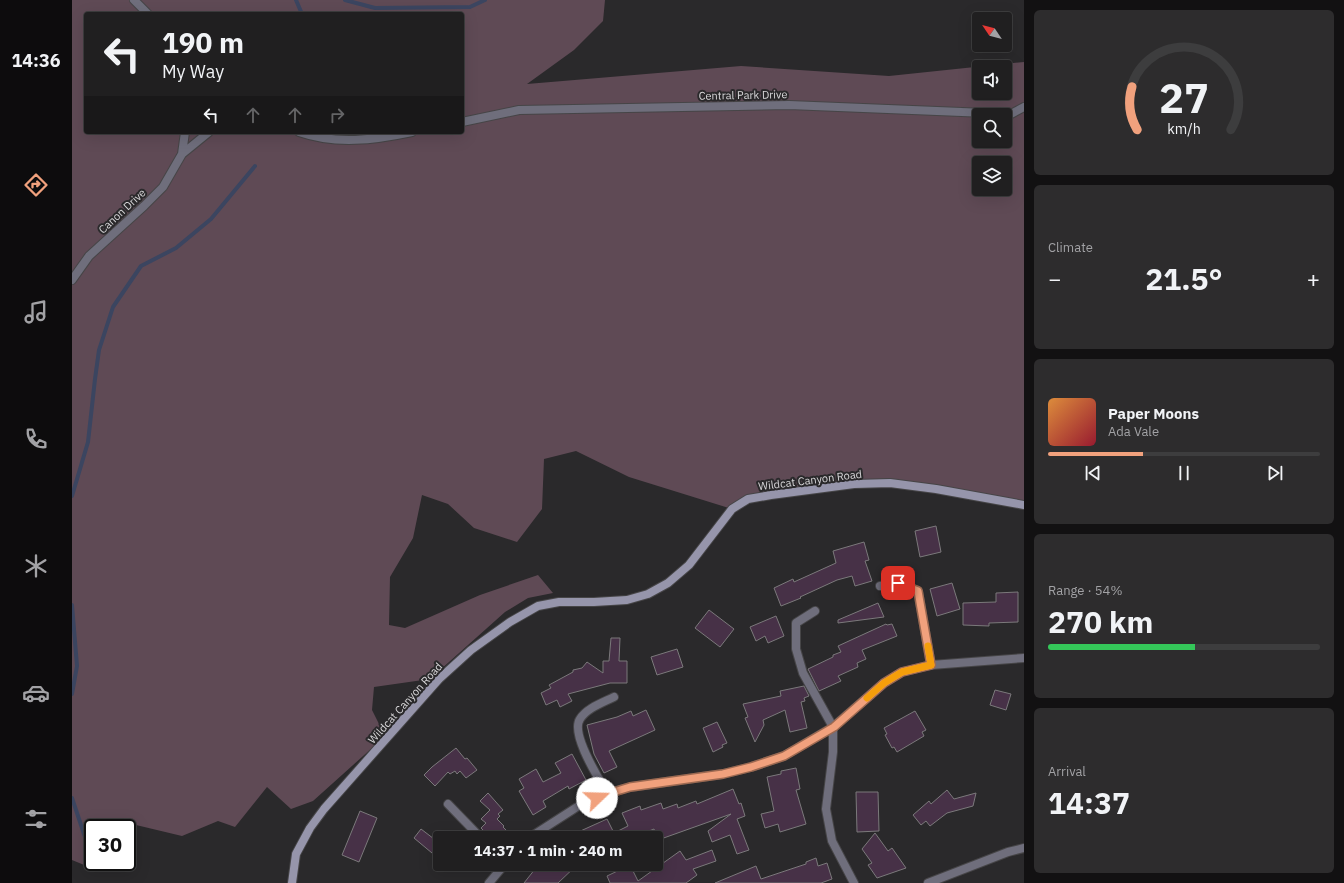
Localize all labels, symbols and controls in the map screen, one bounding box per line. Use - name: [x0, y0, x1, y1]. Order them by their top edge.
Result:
- north arrow: [972, 12, 1012, 52]
- map controls: [972, 12, 1012, 196]
- text: 190 m: [162, 24, 244, 61]
- icon: left: [96, 28, 148, 80]
- text: 14:36: [11, 49, 61, 72]
- text: My Way: [162, 60, 224, 83]
- button: sound: [972, 60, 1012, 100]
- text: 27: [1159, 70, 1209, 124]
- street label: Central Park Drive: [698, 87, 788, 103]
- icon: left: [200, 104, 222, 126]
- icon: ahead: [242, 104, 264, 126]
- icon: ahead: [284, 104, 306, 126]
- icon: right: [326, 104, 348, 126]
- button: search: [972, 108, 1012, 148]
- text: km/h: [1167, 119, 1201, 138]
- button: layers: [972, 156, 1012, 196]
- icon: directions: [22, 171, 50, 199]
- street label: Canon Drive: [95, 186, 149, 236]
- text: Climate: [1048, 239, 1093, 256]
- text: 21.5°: [1145, 259, 1223, 298]
- text: −: [1048, 264, 1061, 293]
- text: +: [1307, 264, 1320, 293]
- icon: music: [22, 298, 50, 326]
- text: Paper Moons: [1108, 404, 1199, 423]
- text: Ada Vale: [1108, 423, 1159, 440]
- icon: phone: [22, 425, 50, 453]
- icon: previous: [1082, 462, 1104, 484]
- icon: pause: [1173, 462, 1195, 484]
- icon: next: [1264, 462, 1286, 484]
- street label: Wildcat Canyon Road: [757, 467, 863, 493]
- icon: climate: [22, 552, 50, 580]
- pin: [881, 566, 915, 600]
- icon: arrive: [887, 572, 909, 594]
- text: Range · 54%: [1048, 582, 1122, 599]
- text: 270 km: [1048, 602, 1153, 641]
- street label: Wildcat Canyon Road: [365, 660, 445, 746]
- icon: car: [22, 679, 50, 707]
- text: Arrival: [1048, 763, 1086, 780]
- position arrow: [576, 777, 618, 819]
- text: 14:37: [1048, 783, 1130, 822]
- icon: filters: [22, 805, 50, 833]
- speed limit sign: 30: [84, 819, 136, 871]
- text: 14:37 · 1 min · 240 m: [474, 841, 622, 860]

